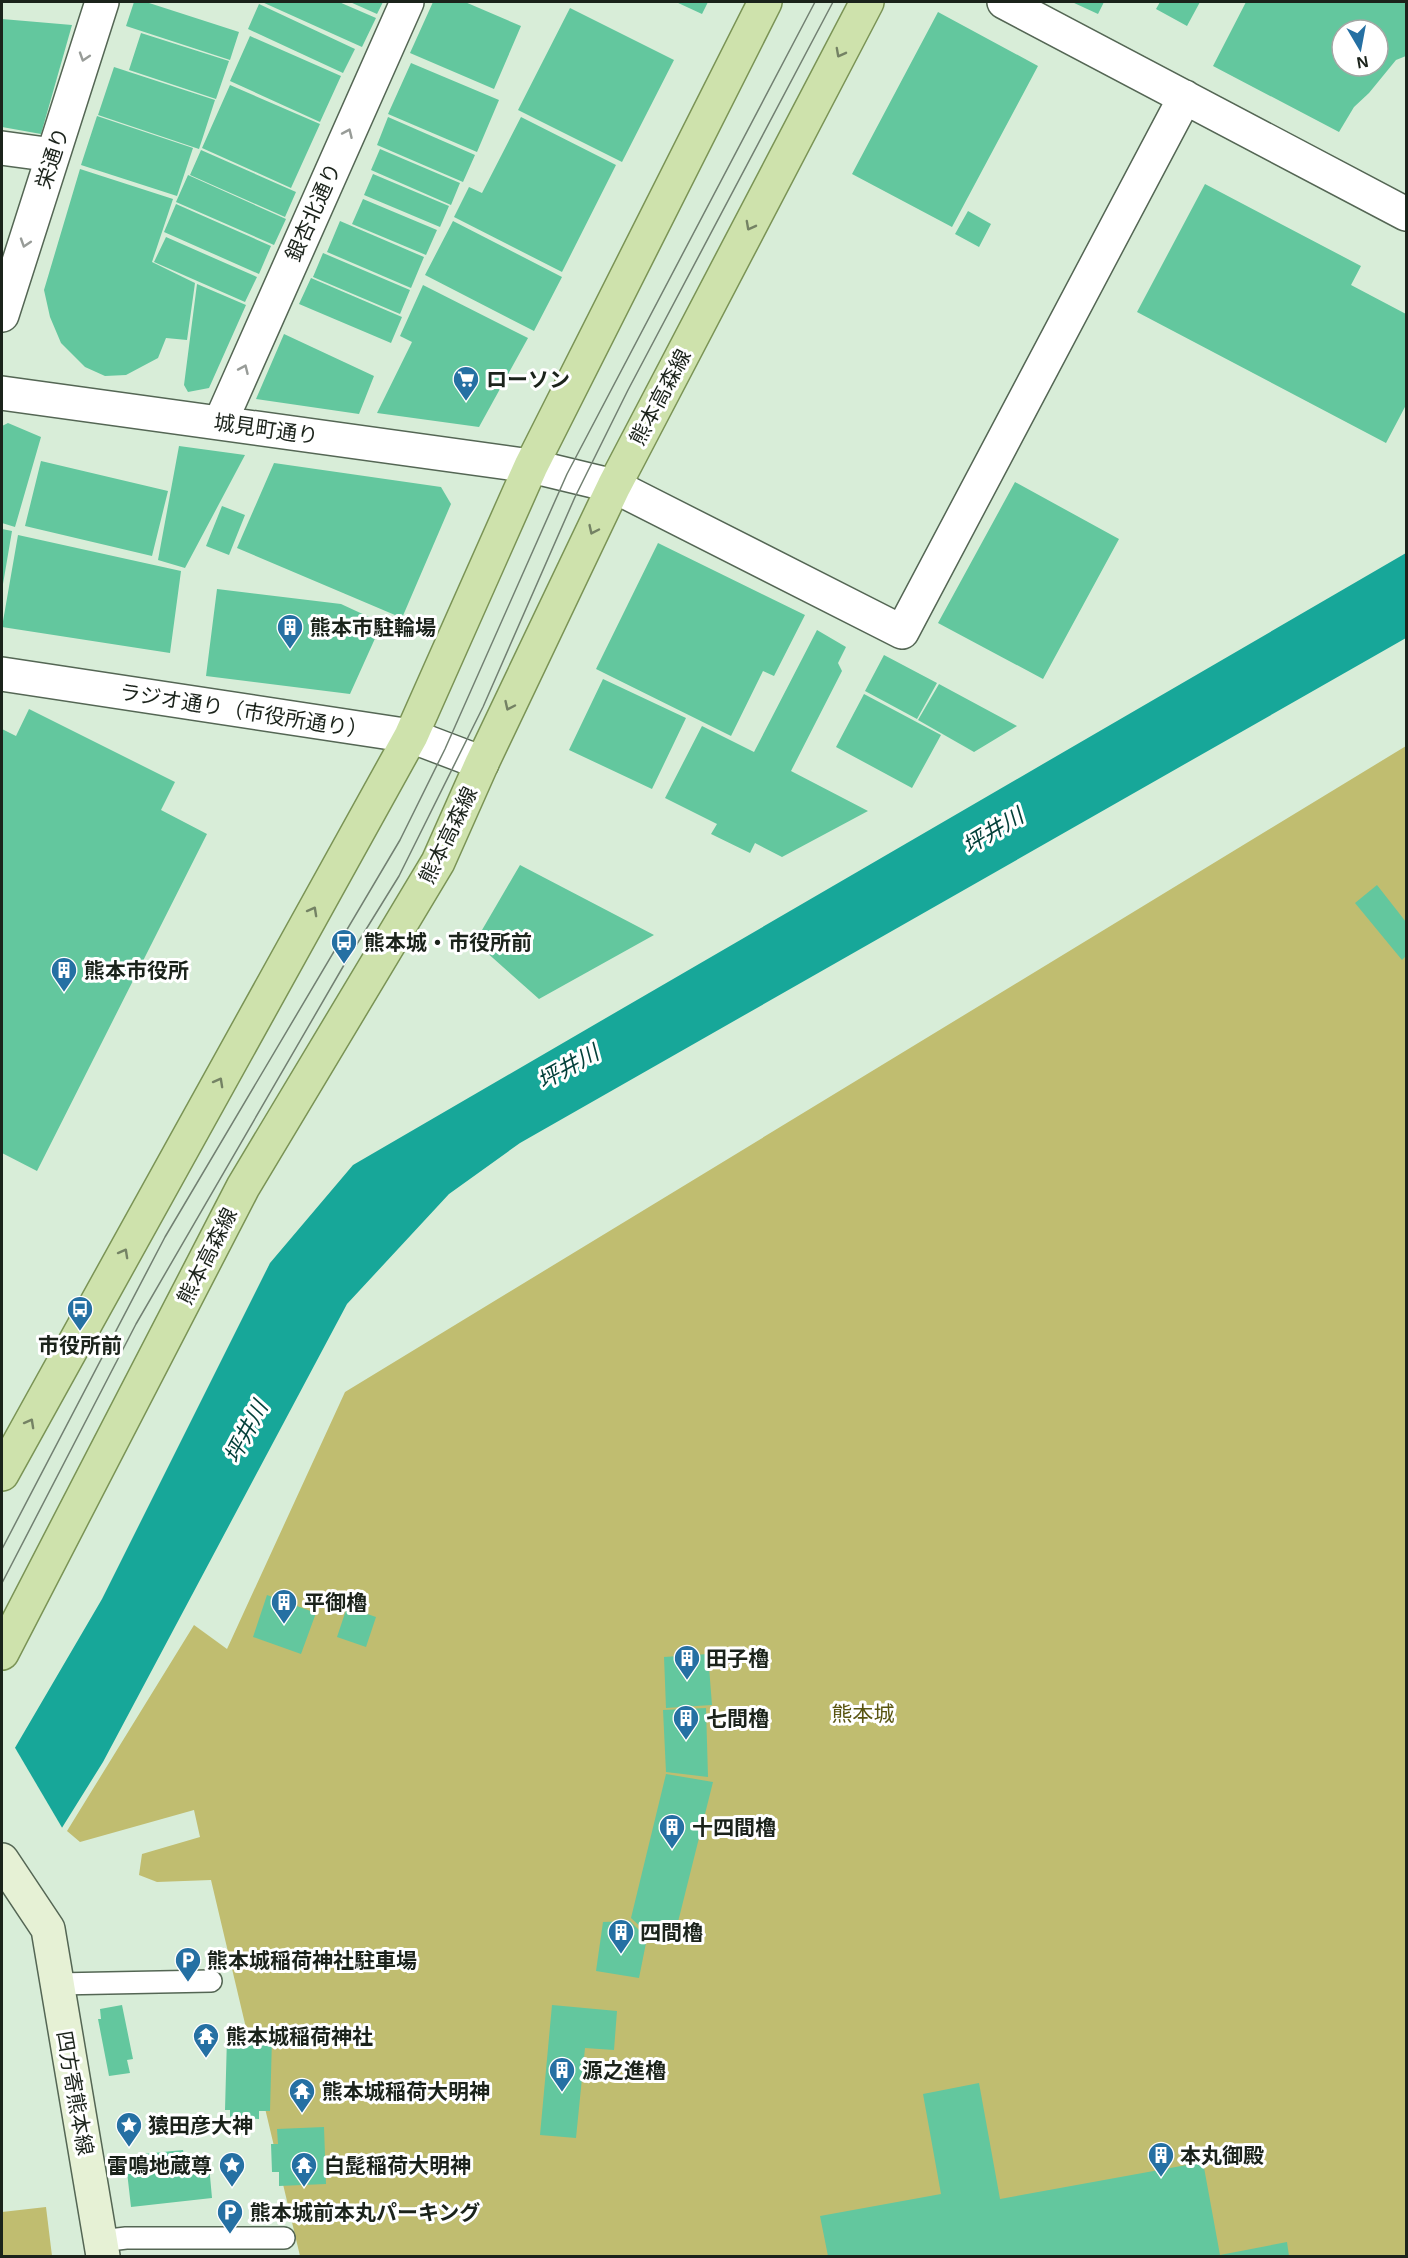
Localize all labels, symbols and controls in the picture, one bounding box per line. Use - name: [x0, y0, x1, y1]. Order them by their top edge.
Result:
- north arrow: [1330, 18, 1390, 78]
- one-way arrow: [836, 47, 847, 58]
- one-way arrow: [79, 51, 92, 62]
- text: N: [1355, 53, 1370, 72]
- street label: 栄通り: [31, 124, 73, 192]
- one-way arrow: [341, 129, 353, 140]
- street label: 銀杏北通り: [281, 159, 345, 265]
- one-way arrow: [745, 220, 757, 231]
- one-way arrow: [20, 237, 32, 248]
- street label: 熊本高森線: [625, 345, 695, 449]
- supermarket icon: ローソン: [451, 364, 481, 402]
- one-way arrow: [237, 365, 249, 376]
- place label: ローソン: [486, 368, 570, 391]
- street label: 城見町通り: [212, 410, 320, 448]
- one-way arrow: [588, 523, 600, 534]
- building icon: 熊本市駐輪場: [275, 612, 305, 650]
- place label: 熊本市駐輪場: [310, 616, 436, 639]
- street label: ラジオ通り（市役所通り）: [118, 680, 370, 742]
- one-way arrow: [504, 700, 516, 711]
- street label: 熊本高森線: [415, 783, 481, 887]
- water label: 坪井川: [958, 802, 1029, 859]
- one-way arrow: [306, 907, 318, 918]
- bus stop icon: 熊本城・市役所前: [329, 927, 359, 965]
- place label: 熊本城・市役所前: [364, 931, 532, 954]
- building icon: 熊本市役所: [49, 955, 79, 993]
- place label: 熊本市役所: [84, 959, 189, 982]
- water label: 坪井川: [533, 1039, 605, 1094]
- one-way arrow: [212, 1078, 223, 1088]
- street label: 熊本高森線: [173, 1204, 241, 1308]
- one-way arrow: [117, 1248, 128, 1259]
- bus stop icon: 市役所前: [65, 1294, 95, 1332]
- place label: 市役所前: [38, 1334, 122, 1357]
- water label: 坪井川: [219, 1395, 273, 1467]
- one-way arrow: [23, 1419, 34, 1429]
- building icon: 平御櫓: [269, 1587, 299, 1625]
- place label: 平御櫓: [304, 1591, 367, 1614]
- building icon: 田子櫓: [672, 1643, 702, 1681]
- place label: 田子櫓: [706, 1647, 769, 1670]
- park label: 熊本城: [832, 1702, 895, 1725]
- building icon: 七間櫓: [671, 1703, 701, 1741]
- place label: 七間櫓: [706, 1707, 769, 1730]
- building icon: 十四間櫓: [657, 1812, 687, 1850]
- place label: 十四間櫓: [692, 1816, 776, 1839]
- building icon: 四間櫓: [606, 1917, 636, 1955]
- place label: 四間櫓: [640, 1921, 703, 1944]
- parking icon: 熊本城稲荷神社駐車場: [173, 1945, 203, 1983]
- place label: 熊本城稲荷神社駐車場: [207, 1949, 417, 1972]
- temple icon: 熊本城稲荷神社: [191, 2021, 221, 2059]
- place label: 熊本城稲荷神社: [226, 2025, 373, 2048]
- street label: 四方寄熊本線: [53, 2029, 97, 2157]
- building icon: 源之進櫓: [547, 2055, 577, 2093]
- place label: 源之進櫓: [582, 2059, 666, 2082]
- temple icon: 熊本城稲荷大明神: [287, 2076, 317, 2114]
- place label: 熊本城稲荷大明神: [322, 2080, 490, 2103]
- place icon: 猿田彦大神: [114, 2110, 144, 2148]
- place label: 猿田彦大神: [148, 2114, 253, 2137]
- building icon: 本丸御殿: [1146, 2140, 1176, 2178]
- place label: 本丸御殿: [1180, 2144, 1264, 2167]
- place icon: 雷鳴地蔵尊: [217, 2150, 247, 2188]
- temple icon: 白髭稲荷大明神: [289, 2150, 319, 2188]
- place label: 雷鳴地蔵尊: [107, 2154, 212, 2177]
- place label: 白髭稲荷大明神: [324, 2154, 471, 2177]
- parking icon: 熊本城前本丸パーキング: [215, 2197, 245, 2235]
- place label: 熊本城前本丸パーキング: [250, 2201, 480, 2224]

